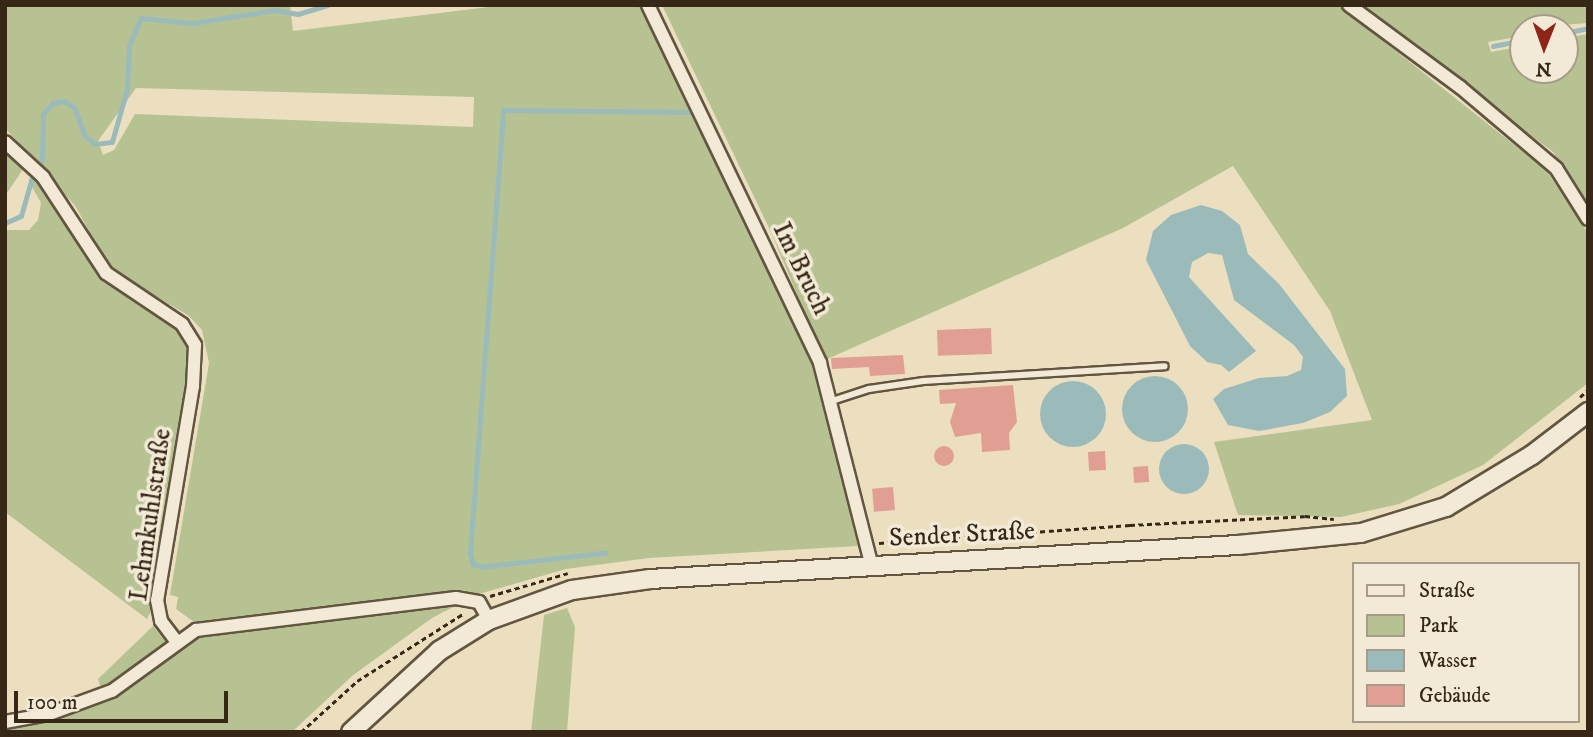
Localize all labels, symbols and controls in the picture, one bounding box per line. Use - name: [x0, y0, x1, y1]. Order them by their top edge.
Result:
- north arrow: [1509, 14, 1579, 84]
- text: N: [1536, 57, 1552, 80]
- street label: Im Bruch: [765, 218, 837, 320]
- street label: Lehmkuhlstraße: [123, 427, 179, 603]
- street label: Sender Straße: [888, 516, 1036, 554]
- legend: [1352, 562, 1579, 723]
- text: Straße: [1419, 578, 1475, 604]
- text: Park: [1419, 613, 1458, 639]
- text: Wasser: [1419, 648, 1476, 674]
- scale bar: [18, 678, 231, 722]
- text: Gebäude: [1419, 683, 1490, 709]
- text: 100 m: [27, 690, 78, 716]

